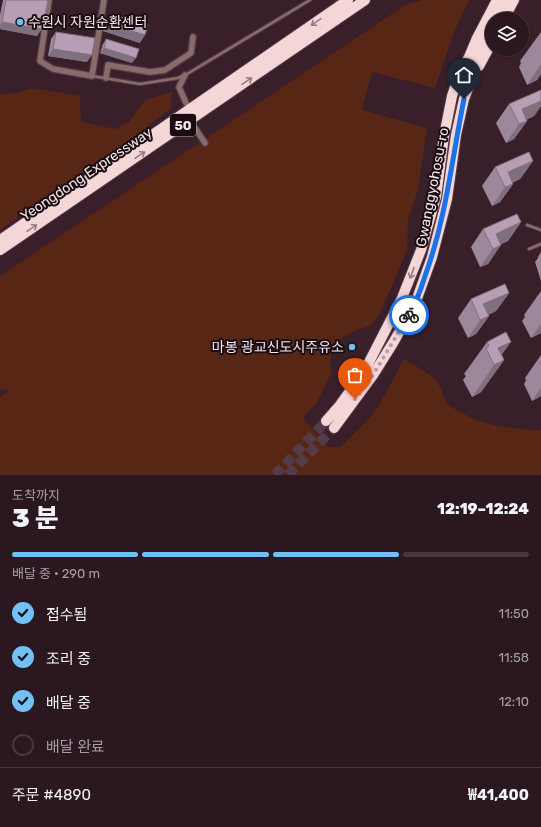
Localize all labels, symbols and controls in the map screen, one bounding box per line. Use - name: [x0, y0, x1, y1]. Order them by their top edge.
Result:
- map controls: [485, 12, 529, 56]
- button: layers: [485, 12, 529, 56]
- place label: 수원시 자원순환센터: [28, 14, 147, 31]
- marker: 수원시 자원순환센터: [15, 17, 25, 27]
- one-way arrow: [311, 18, 322, 26]
- pin: [447, 58, 481, 99]
- icon: home: [453, 64, 475, 86]
- one-way arrow: [241, 77, 252, 85]
- road number: 50: [170, 114, 196, 136]
- street label: Yeongdong Expressway: [17, 124, 156, 225]
- street label: Gwanggyohosu-ro: [413, 126, 452, 248]
- one-way arrow: [134, 151, 145, 159]
- one-way arrow: [26, 224, 37, 232]
- one-way arrow: [407, 267, 415, 279]
- courier: [389, 295, 429, 335]
- icon: bike: [398, 304, 420, 326]
- place label: 마봉 광교신도시주유소: [212, 339, 344, 356]
- marker: 마봉 광교신도시주유소: [347, 342, 357, 352]
- pin: [338, 358, 372, 399]
- icon: bag: [344, 364, 366, 386]
- text: 도착까지: [12, 488, 60, 503]
- text: 12:19–12:24: [437, 500, 529, 518]
- text: 3 분: [12, 503, 59, 534]
- text: 배달 중 · 290 m: [12, 566, 100, 581]
- icon: check: [12, 602, 34, 624]
- text: 접수됨: [46, 606, 87, 624]
- text: 11:50: [499, 606, 529, 621]
- icon: check: [12, 646, 34, 668]
- text: 조리 중: [46, 650, 91, 668]
- text: 11:58: [499, 650, 529, 665]
- icon: check: [12, 690, 34, 712]
- text: 배달 중: [46, 694, 91, 712]
- text: 12:10: [499, 694, 529, 709]
- text: 배달 완료: [46, 738, 105, 756]
- text: 주문 #4890: [12, 786, 91, 804]
- text: ₩41,400: [468, 786, 529, 804]

